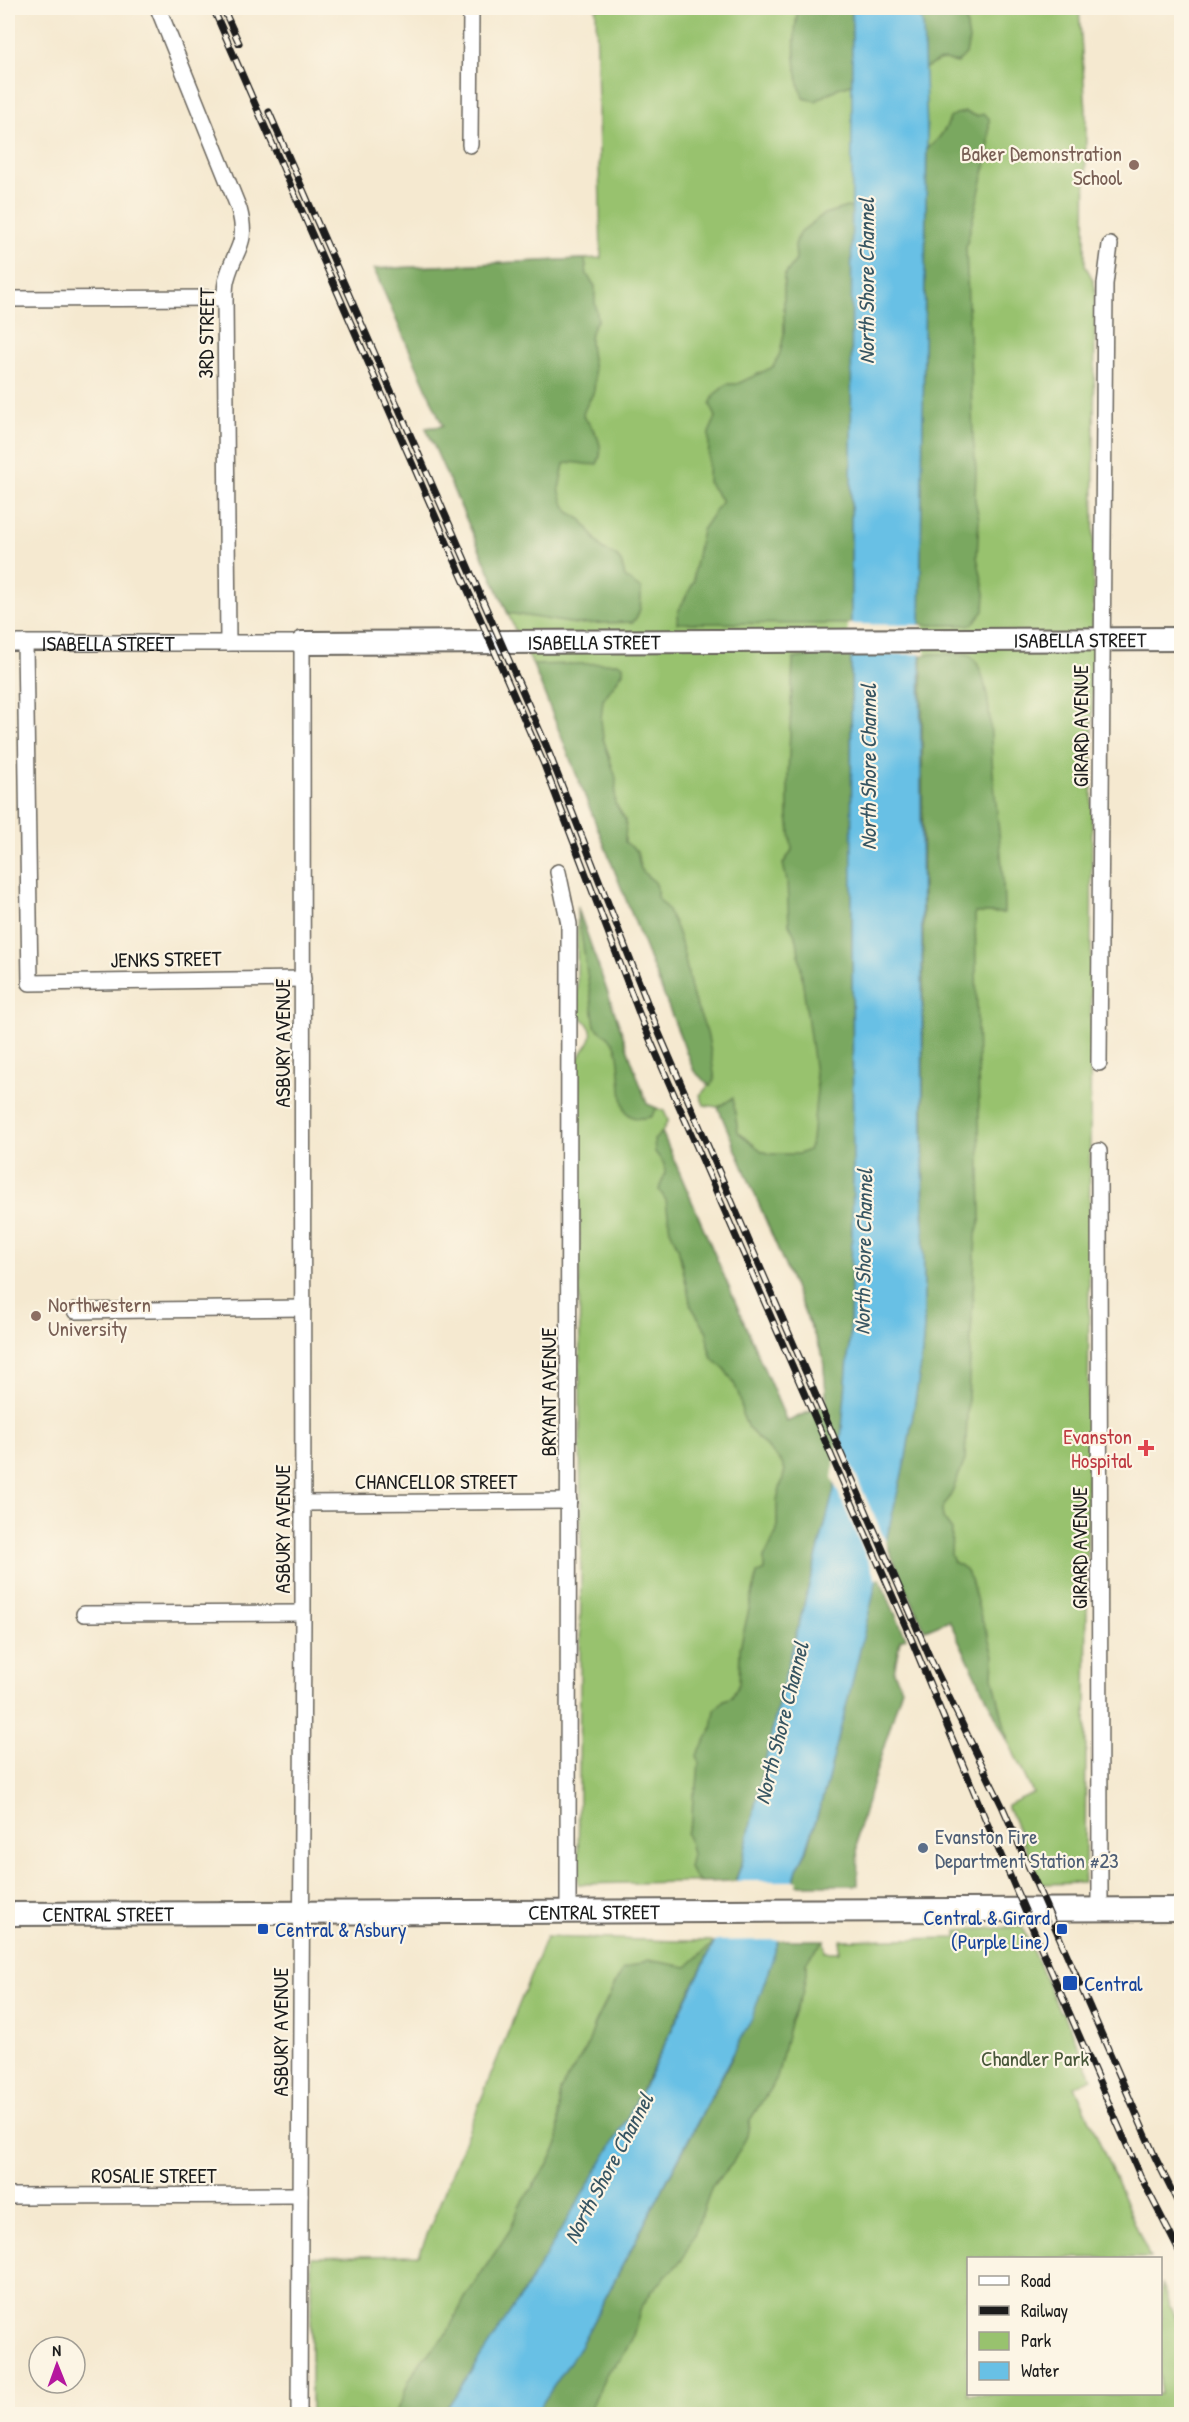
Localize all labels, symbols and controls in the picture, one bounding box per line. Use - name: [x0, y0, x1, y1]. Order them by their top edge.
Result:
- place label: Baker Demonstration School: [961, 139, 1122, 192]
- marker: Baker Demonstration School: [1127, 158, 1141, 172]
- water label: North Shore Channel: [851, 197, 881, 364]
- street label: 3RD STREET: [191, 286, 221, 379]
- street label: ISABELLA STREET: [1013, 625, 1148, 654]
- street label: ISABELLA STREET: [527, 627, 662, 656]
- street label: ISABELLA STREET: [42, 629, 176, 658]
- street label: GIRARD AVENUE: [1066, 665, 1095, 787]
- water label: North Shore Channel: [853, 683, 883, 850]
- street label: JENKS STREET: [110, 944, 223, 974]
- street label: ASBURY AVENUE: [268, 978, 297, 1108]
- water label: North Shore Channel: [847, 1168, 879, 1335]
- place label: Northwestern University: [48, 1290, 151, 1343]
- marker: Northwestern University: [29, 1309, 43, 1323]
- street label: BRYANT AVENUE: [534, 1328, 563, 1456]
- place label: Evanston Hospital: [1063, 1422, 1132, 1475]
- marker: Evanston Hospital: [1137, 1439, 1155, 1457]
- street label: ASBURY AVENUE: [268, 1464, 297, 1594]
- street label: CHANCELLOR STREET: [355, 1467, 518, 1496]
- street label: GIRARD AVENUE: [1065, 1487, 1094, 1609]
- water label: North Shore Channel: [746, 1638, 816, 1807]
- place label: Evanston Fire Department Station #23: [935, 1822, 1119, 1875]
- marker: Evanston Fire Department Station #23: [916, 1841, 930, 1855]
- street label: CENTRAL STREET: [528, 1897, 661, 1926]
- street label: CENTRAL STREET: [42, 1899, 175, 1928]
- place label: Central & Girard (Purple Line): [923, 1903, 1050, 1956]
- place label: Central & Asbury: [275, 1915, 407, 1944]
- marker: Central & Asbury: [256, 1922, 270, 1936]
- marker: Central & Girard (Purple Line): [1055, 1922, 1069, 1936]
- street label: ASBURY AVENUE: [266, 1967, 295, 2097]
- place label: Central: [1084, 1969, 1143, 1998]
- marker: Central: [1061, 1974, 1079, 1992]
- park label: Chandler Park: [981, 2044, 1089, 2073]
- water label: North Shore Channel: [556, 2087, 661, 2248]
- street label: ROSALIE STREET: [91, 2161, 218, 2190]
- legend: [967, 2257, 1162, 2395]
- text: Road: [1021, 2268, 1051, 2293]
- text: Railway: [1021, 2298, 1068, 2323]
- text: Park: [1021, 2328, 1052, 2353]
- north arrow: [27, 2335, 87, 2395]
- text: N: [52, 2339, 62, 2361]
- text: Water: [1021, 2358, 1059, 2383]

